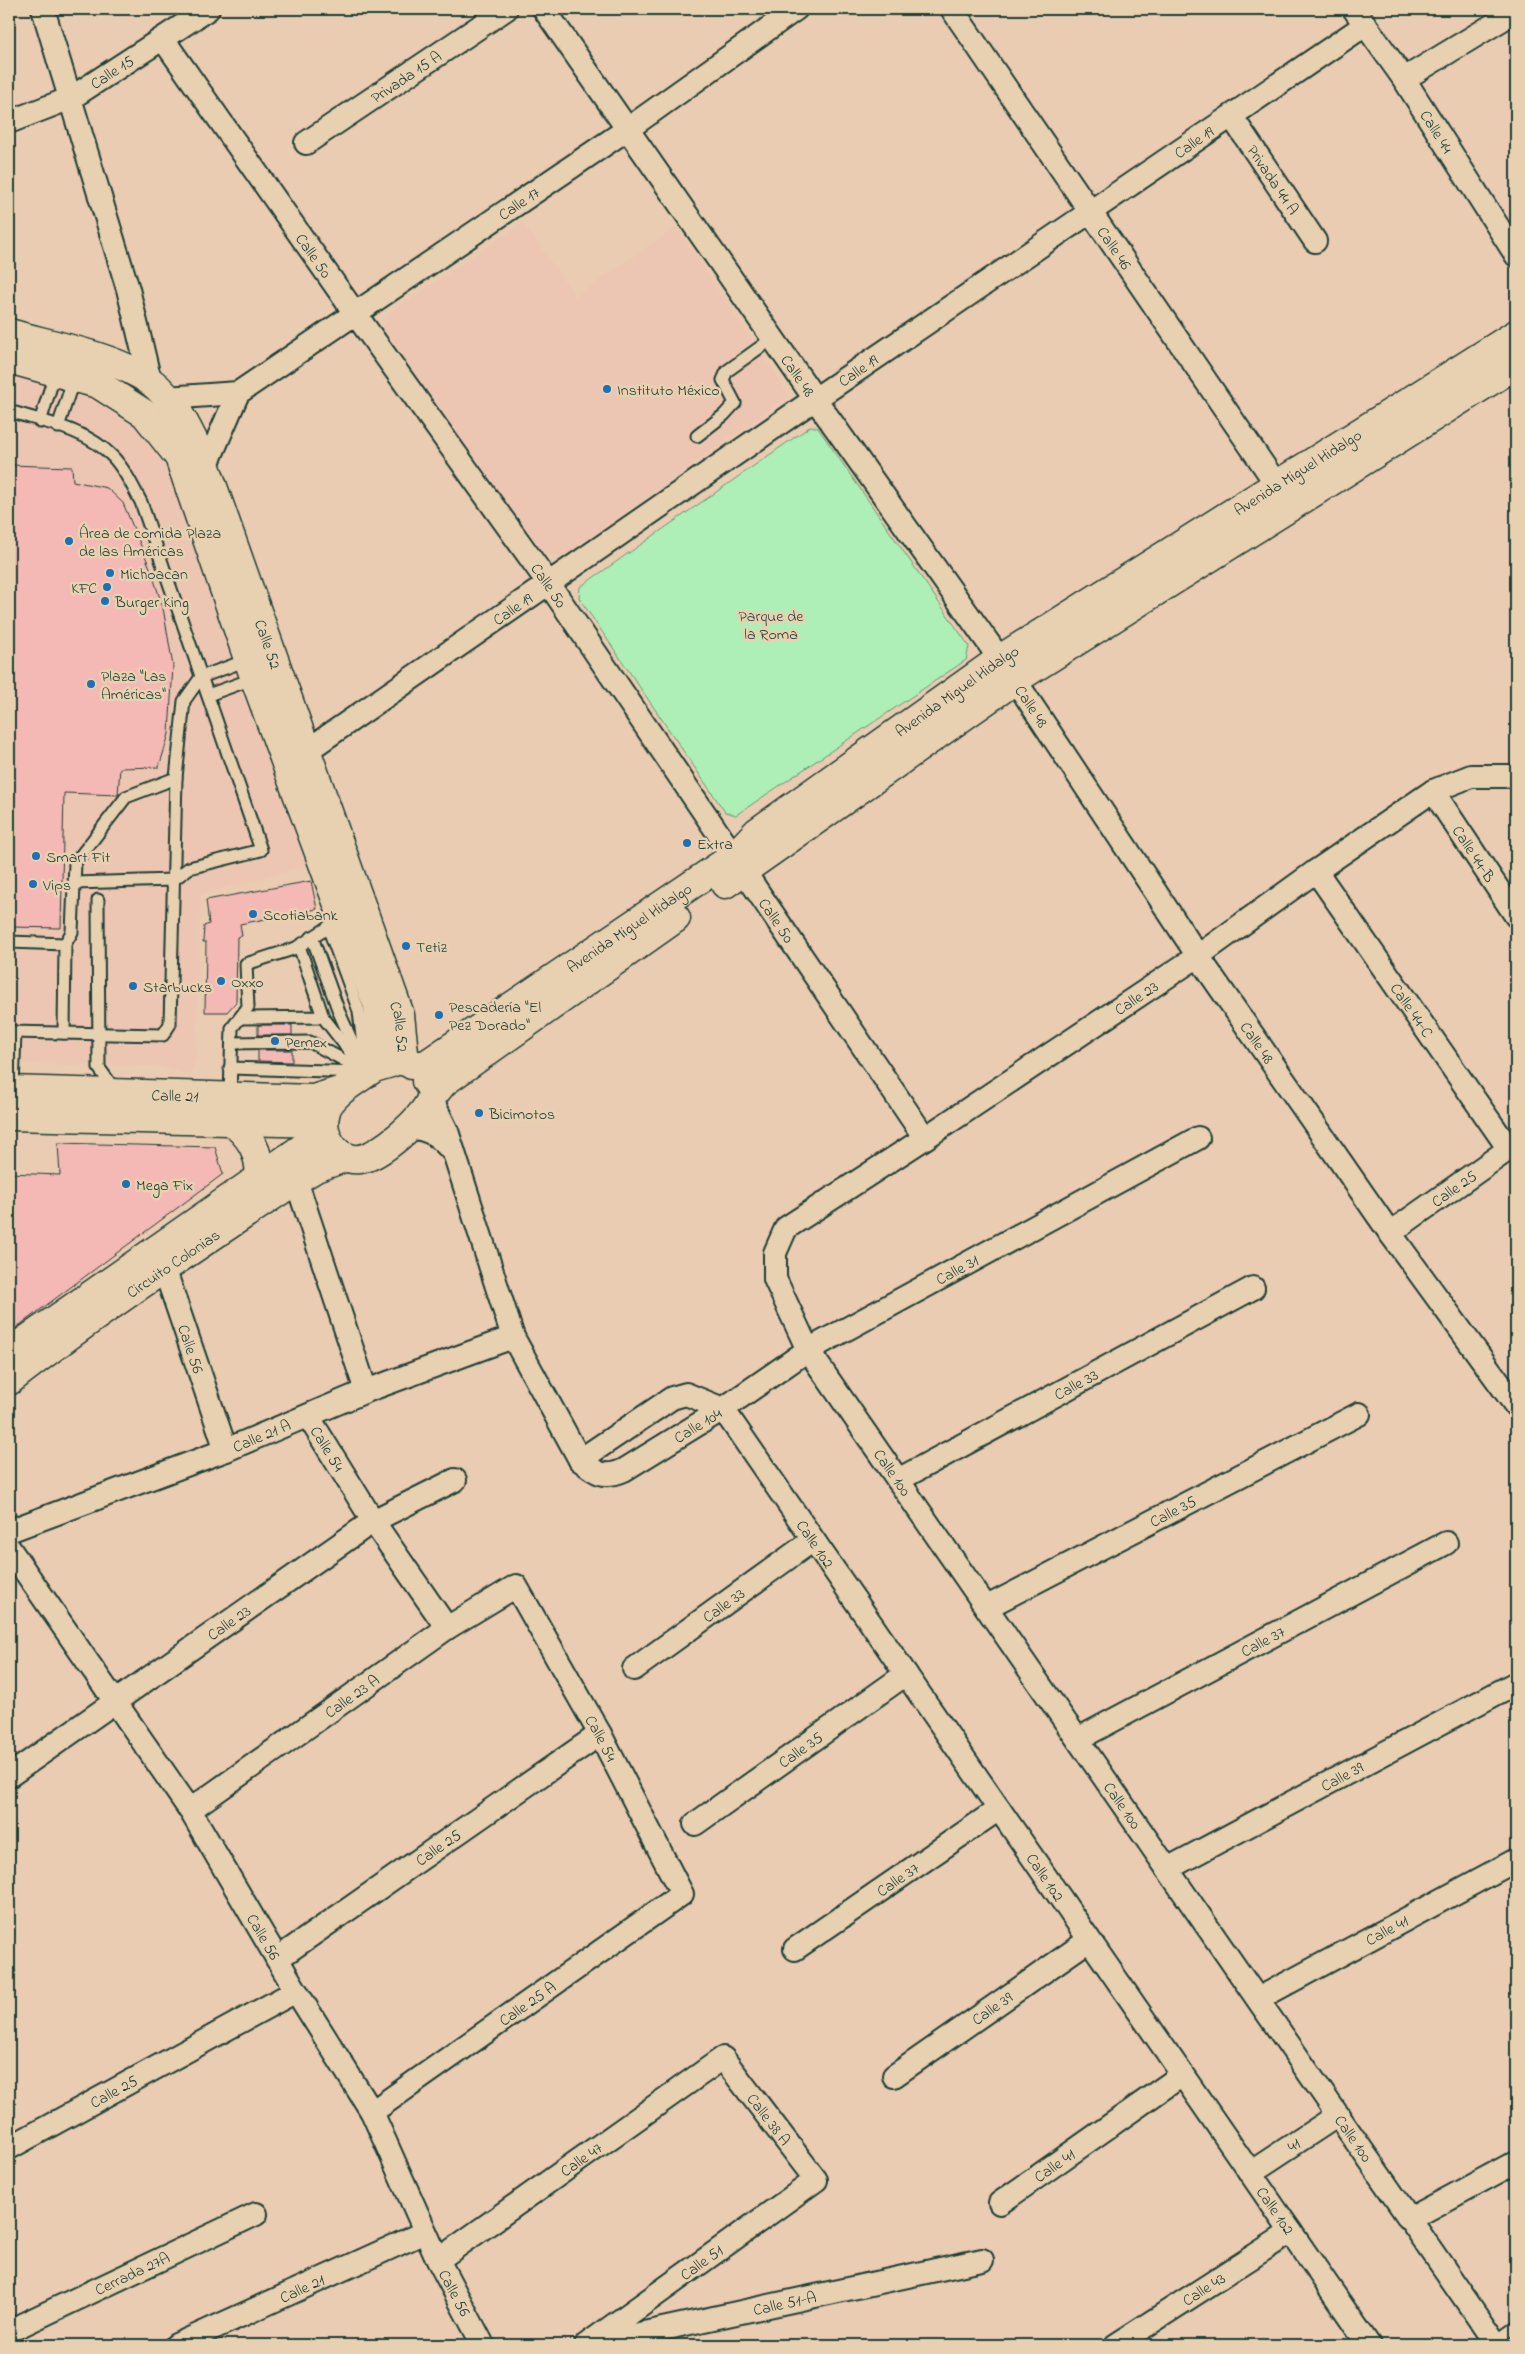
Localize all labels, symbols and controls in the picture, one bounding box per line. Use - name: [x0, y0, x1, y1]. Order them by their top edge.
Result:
- street label: Privada 15 A: [367, 45, 447, 110]
- street label: Calle 15: [86, 50, 140, 96]
- street label: Calle 44: [1413, 106, 1459, 159]
- street label: Calle 19: [1170, 121, 1220, 166]
- street label: Privada 44 A: [1240, 141, 1304, 220]
- street label: Calle 17: [494, 182, 546, 227]
- street label: Calle 46: [1090, 222, 1137, 275]
- street label: Calle 50: [289, 229, 337, 284]
- street label: Calle 19: [834, 349, 884, 394]
- street label: Calle 48: [774, 350, 820, 402]
- place label: Instituto México: [617, 379, 720, 403]
- marker: Instituto México: [601, 383, 613, 395]
- street label: Avenida Miguel Hidalgo: [1230, 424, 1367, 523]
- place label: Área de comida Plaza de las Américas: [79, 522, 221, 564]
- marker: Área de comida Plaza de las Américas: [63, 535, 75, 547]
- street label: Calle 50: [524, 559, 572, 614]
- place label: Michoacan: [120, 563, 188, 587]
- marker: Michoacan: [104, 567, 116, 579]
- place label: KFC: [71, 577, 97, 601]
- marker: KFC: [101, 581, 113, 593]
- street label: Calle 19: [488, 588, 538, 633]
- place label: Burger King: [114, 591, 189, 615]
- marker: Burger King: [99, 595, 111, 607]
- park label: Parque de la Roma: [739, 605, 804, 647]
- street label: Calle 52: [247, 616, 287, 673]
- street label: Avenida Miguel Hidalgo: [891, 640, 1024, 744]
- place label: Plaza "Las Américas": [101, 665, 166, 707]
- marker: Plaza "Las Américas": [85, 678, 97, 690]
- street label: Calle 48: [1008, 681, 1053, 733]
- street label: Calle 44-B: [1445, 821, 1501, 888]
- place label: Extra: [697, 833, 733, 857]
- marker: Extra: [681, 837, 693, 849]
- place label: Smart Fit: [46, 846, 111, 870]
- marker: Smart Fit: [30, 850, 42, 862]
- place label: Vips: [42, 874, 71, 898]
- marker: Vips: [27, 878, 39, 890]
- street label: Avenida Miguel Hidalgo: [562, 878, 697, 980]
- street label: Calle 50: [751, 894, 799, 949]
- place label: Scotiabank: [263, 904, 339, 928]
- marker: Scotiabank: [247, 908, 259, 920]
- place label: Tetiz: [416, 936, 448, 960]
- marker: Tetiz: [400, 940, 412, 952]
- place label: Oxxo: [231, 971, 264, 995]
- marker: Oxxo: [215, 975, 227, 987]
- place label: Starbucks: [143, 976, 212, 1000]
- street label: Calle 23: [1110, 976, 1164, 1022]
- street label: Calle 44-C: [1383, 979, 1438, 1043]
- marker: Starbucks: [127, 980, 139, 992]
- place label: Pescadería "El Pez Dorado": [449, 996, 541, 1038]
- street label: Calle 52: [382, 998, 414, 1053]
- marker: Pescadería "El Pez Dorado": [433, 1009, 445, 1021]
- street label: Calle 48: [1233, 1017, 1279, 1069]
- place label: Pemex: [285, 1031, 327, 1055]
- marker: Pemex: [269, 1035, 281, 1047]
- street label: Calle 21: [151, 1084, 199, 1110]
- place label: Bicimotos: [488, 1103, 555, 1127]
- marker: Bicimotos: [473, 1107, 485, 1119]
- street label: Calle 25: [1427, 1165, 1483, 1214]
- place label: Mega Fix: [136, 1174, 193, 1198]
- marker: Mega Fix: [120, 1178, 132, 1190]
- street label: Circuito Colonias: [122, 1224, 226, 1305]
- street label: Calle 31: [932, 1249, 984, 1292]
- street label: Calle 56: [170, 1322, 209, 1377]
- street label: Calle 33: [1050, 1364, 1103, 1407]
- street label: Calle 104: [670, 1402, 727, 1451]
- street label: Calle 21 A: [229, 1414, 295, 1460]
- street label: Calle 54: [303, 1422, 350, 1477]
- street label: Calle 100: [866, 1445, 916, 1502]
- street label: Calle 35: [1146, 1490, 1201, 1535]
- street label: Calle 102: [789, 1516, 840, 1574]
- street label: Calle 33: [698, 1583, 751, 1630]
- street label: Calle 23: [203, 1600, 256, 1648]
- street label: Calle 37: [1237, 1621, 1290, 1664]
- street label: Calle 23 A: [320, 1669, 385, 1725]
- street label: Calle 54: [578, 1711, 622, 1767]
- street label: Calle 35: [774, 1727, 829, 1775]
- street label: Calle 39: [1317, 1756, 1369, 1799]
- street label: Calle 100: [1096, 1778, 1146, 1835]
- street label: Calle 25: [411, 1824, 467, 1873]
- street label: Calle 102: [1019, 1849, 1070, 1907]
- street label: Calle 37: [872, 1857, 925, 1904]
- street label: Calle 56: [239, 1910, 285, 1965]
- street label: Calle 41: [1362, 1910, 1413, 1953]
- street label: Calle 25 A: [495, 1976, 562, 2033]
- street label: Calle 39: [967, 1987, 1018, 2032]
- street label: Calle 25: [86, 2070, 143, 2115]
- street label: Calle 38 A: [740, 2089, 796, 2152]
- street label: Calle 100: [1327, 2111, 1377, 2168]
- street label: 41: [1283, 2133, 1306, 2159]
- street label: Calle 47: [556, 2137, 608, 2184]
- street label: Calle 41: [1030, 2144, 1081, 2190]
- street label: Calle 102: [1249, 2182, 1300, 2240]
- street label: Calle 51: [676, 2240, 729, 2287]
- street label: Cerrada 27A: [91, 2246, 174, 2303]
- street label: Calle 56: [431, 2266, 476, 2321]
- street label: Calle 43: [1178, 2267, 1231, 2313]
- street label: Calle 21: [276, 2269, 329, 2310]
- street label: Calle 51-A: [751, 2286, 819, 2323]

